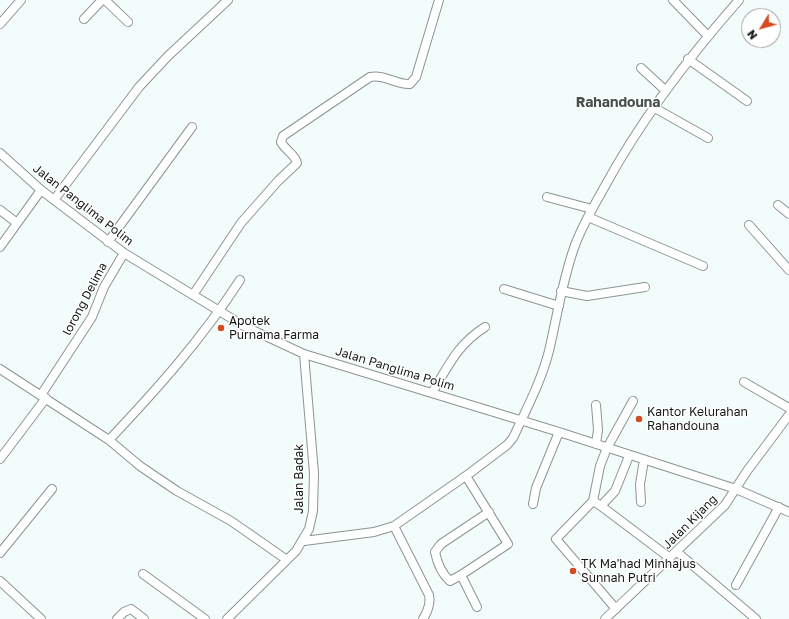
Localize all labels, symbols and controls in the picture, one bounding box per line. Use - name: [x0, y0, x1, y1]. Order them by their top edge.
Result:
- north arrow: [741, 8, 781, 48]
- text: N: [744, 28, 760, 42]
- district label: Rahandouna: [576, 95, 660, 111]
- street label: Jalan Panglima Polim: [30, 161, 136, 249]
- street label: lorong Delima: [60, 260, 110, 338]
- place label: Apotek Purnama Farma: [229, 314, 319, 342]
- marker: Apotek Purnama Farma: [216, 323, 226, 333]
- street label: Jalan Panglima Polim: [334, 344, 456, 394]
- place label: Kantor Kelurahan Rahandouna: [647, 405, 748, 433]
- marker: Kantor Kelurahan Rahandouna: [634, 414, 644, 424]
- street label: Jalan Badak: [292, 444, 306, 514]
- street label: Jalan Kijang: [660, 492, 720, 552]
- place label: TK Ma'had Minhajus Sunnah Putri: [581, 557, 696, 585]
- marker: TK Ma'had Minhajus Sunnah Putri: [568, 566, 578, 576]

